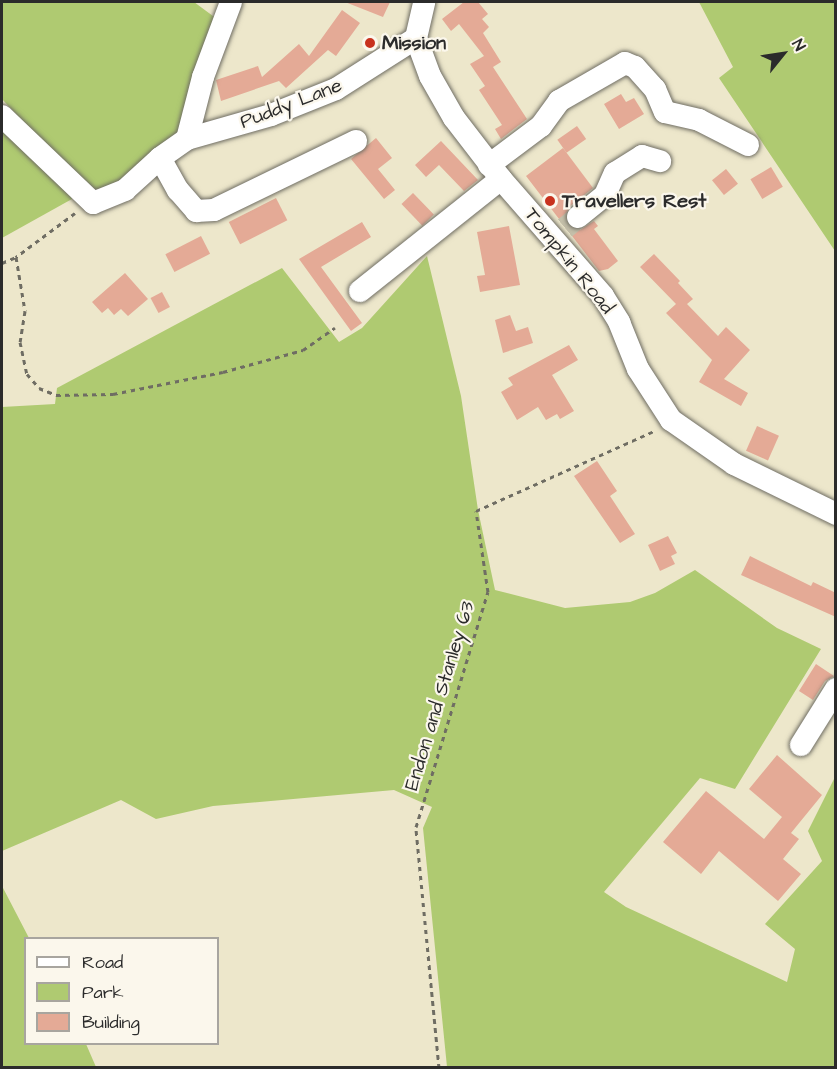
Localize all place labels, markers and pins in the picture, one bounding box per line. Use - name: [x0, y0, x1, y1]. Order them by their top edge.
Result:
- place label: Mission: [382, 31, 446, 55]
- marker: Mission: [363, 36, 377, 50]
- place label: Travellers Rest: [562, 189, 706, 213]
- marker: Travellers Rest: [543, 194, 557, 208]

